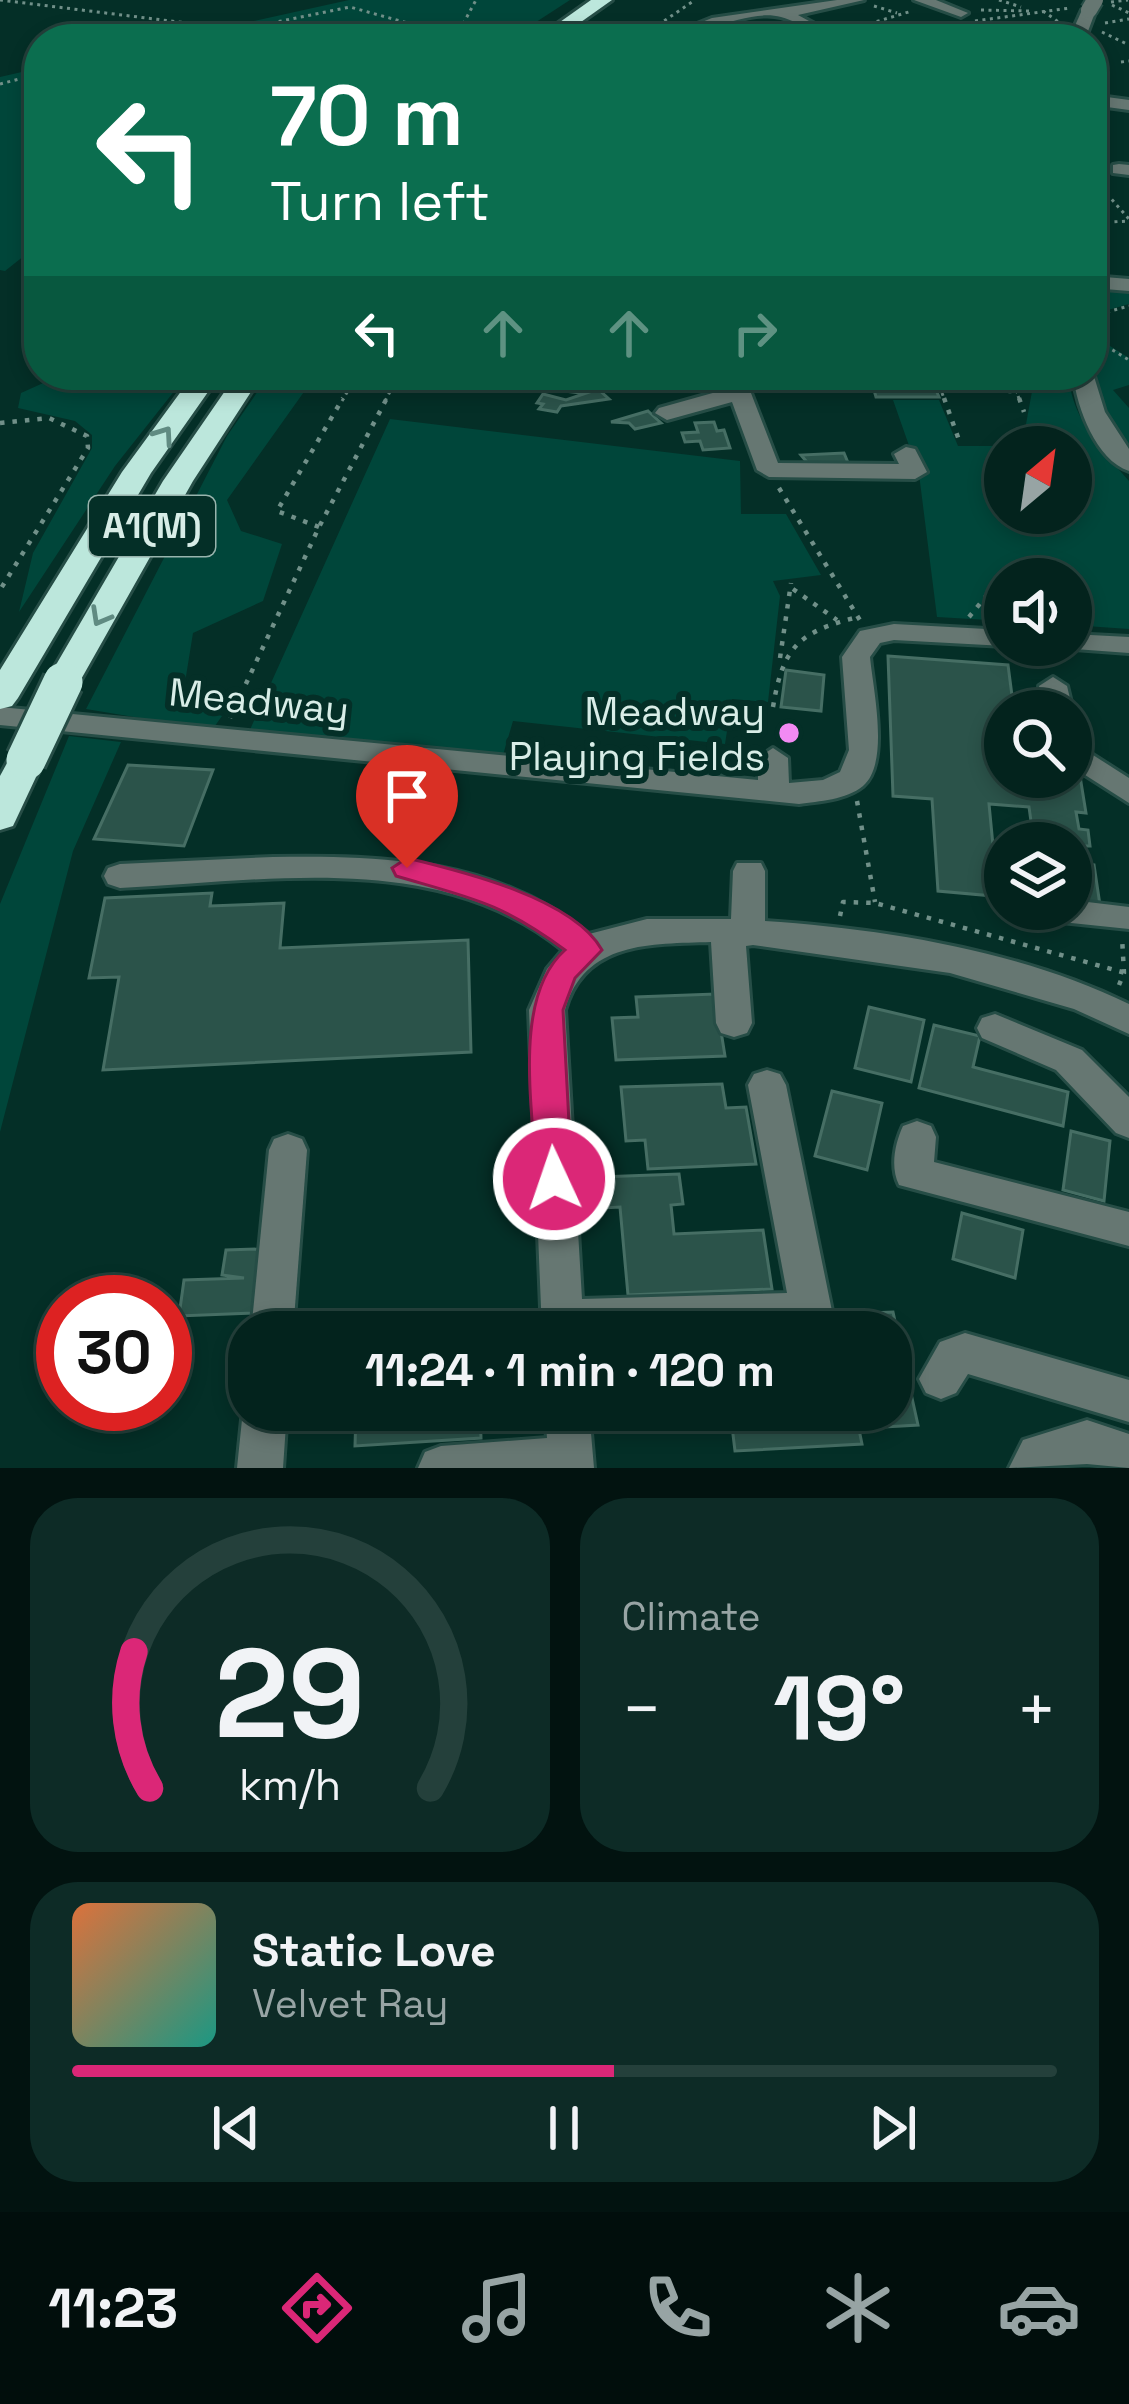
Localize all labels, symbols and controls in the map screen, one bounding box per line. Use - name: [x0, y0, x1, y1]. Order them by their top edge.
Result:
- text: 70 m: [270, 62, 464, 170]
- icon: left: [72, 72, 228, 228]
- text: Turn left: [270, 167, 490, 236]
- icon: left: [344, 300, 410, 366]
- icon: ahead: [470, 300, 536, 366]
- icon: ahead: [596, 300, 662, 366]
- icon: right: [722, 300, 788, 366]
- one-way arrow: [150, 426, 172, 448]
- north arrow: [984, 426, 1092, 534]
- map controls: [984, 426, 1092, 930]
- road number: A1(M): [89, 496, 215, 556]
- button: sound: [984, 558, 1092, 666]
- one-way arrow: [91, 604, 114, 626]
- street label: Meadway: [167, 667, 351, 735]
- place label: Meadway Playing Fields: [509, 687, 765, 781]
- button: search: [984, 690, 1092, 798]
- marker: Meadway Playing Fields: [776, 720, 802, 746]
- pin: [356, 745, 458, 868]
- icon: arrive: [374, 763, 440, 829]
- button: layers: [984, 822, 1092, 930]
- position arrow: [491, 1116, 617, 1242]
- speed limit sign: 30: [36, 1275, 192, 1431]
- text: 11:24 · 1 min · 120 m: [365, 1342, 775, 1399]
- text: Climate: [622, 1592, 761, 1641]
- text: 29: [214, 1614, 365, 1773]
- text: 19°: [773, 1651, 905, 1766]
- text: −: [622, 1667, 662, 1751]
- text: +: [1016, 1667, 1057, 1751]
- text: km/h: [239, 1758, 341, 1813]
- text: Static Love: [252, 1922, 496, 1979]
- text: Velvet Ray: [252, 1979, 448, 2028]
- icon: previous: [203, 2095, 269, 2161]
- icon: pause: [531, 2095, 597, 2161]
- icon: next: [860, 2095, 926, 2161]
- icon: directions: [275, 2266, 359, 2350]
- icon: music: [455, 2266, 539, 2350]
- icon: phone: [636, 2266, 720, 2350]
- icon: climate: [816, 2266, 900, 2350]
- icon: car: [997, 2266, 1081, 2350]
- text: 11:23: [48, 2274, 178, 2343]

